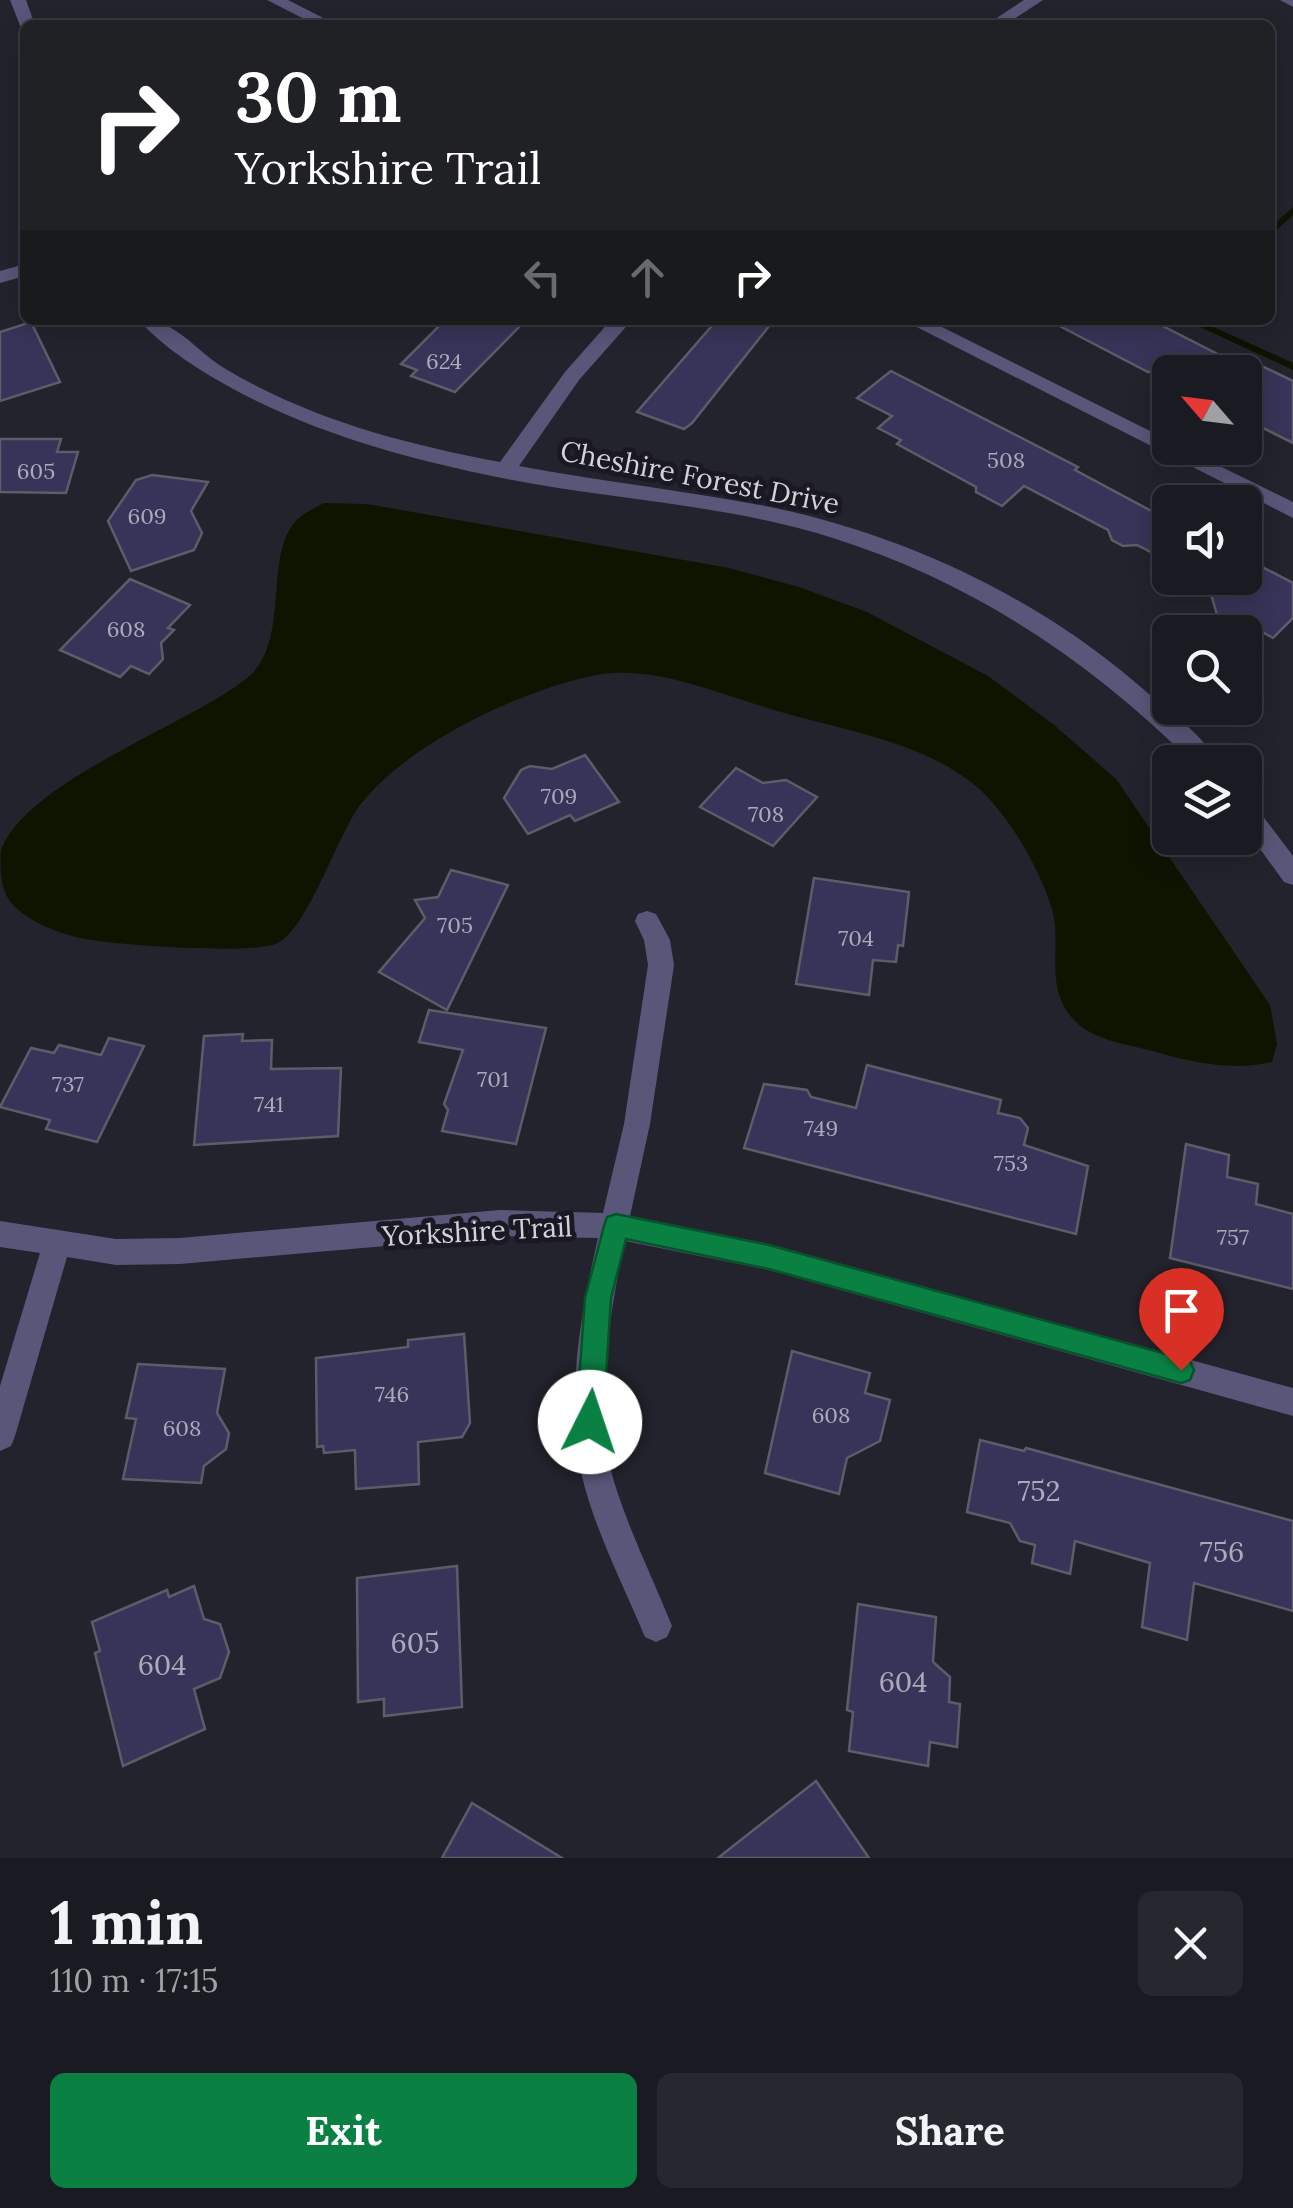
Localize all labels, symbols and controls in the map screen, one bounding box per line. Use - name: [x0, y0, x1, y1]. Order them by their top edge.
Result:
- text: 30 m: [235, 52, 402, 141]
- icon: right: [70, 60, 200, 190]
- text: Yorkshire Trail: [235, 139, 541, 196]
- icon: left: [515, 250, 570, 305]
- icon: ahead: [620, 250, 675, 305]
- icon: right: [725, 250, 780, 305]
- house number: 624: [426, 347, 462, 375]
- north arrow: [1152, 355, 1262, 465]
- map controls: [1152, 355, 1262, 855]
- street label: Cheshire Forest Drive: [558, 432, 842, 522]
- house number: 508: [987, 446, 1025, 474]
- house number: 605: [17, 457, 55, 485]
- button: sound: [1152, 485, 1262, 595]
- house number: 609: [127, 502, 167, 530]
- house number: 608: [107, 615, 145, 643]
- button: search: [1152, 615, 1262, 725]
- button: layers: [1152, 745, 1262, 855]
- house number: 709: [541, 782, 577, 810]
- house number: 708: [748, 800, 784, 828]
- house number: 705: [437, 911, 473, 939]
- house number: 704: [838, 924, 874, 952]
- house number: 701: [477, 1065, 509, 1093]
- house number: 737: [52, 1070, 84, 1098]
- house number: 741: [254, 1090, 284, 1118]
- house number: 749: [804, 1114, 838, 1142]
- house number: 753: [994, 1149, 1028, 1177]
- street label: Yorkshire Trail: [380, 1208, 573, 1254]
- house number: 757: [1217, 1223, 1249, 1251]
- pin: [1139, 1268, 1224, 1371]
- icon: arrive: [1154, 1283, 1209, 1338]
- position arrow: [538, 1370, 642, 1474]
- house number: 746: [375, 1380, 409, 1408]
- house number: 608: [812, 1401, 850, 1429]
- house number: 608: [163, 1414, 201, 1442]
- house number: 752: [1017, 1473, 1061, 1509]
- house number: 756: [1200, 1534, 1244, 1570]
- house number: 605: [391, 1625, 439, 1661]
- house number: 604: [138, 1647, 186, 1683]
- house number: 604: [879, 1664, 927, 1700]
- text: 1 min: [50, 1884, 203, 1960]
- button: close: [1138, 1891, 1243, 1996]
- text: 110 m · 17:15: [50, 1960, 219, 2001]
- button: Exit: [50, 2073, 637, 2188]
- button: Share: [657, 2073, 1243, 2188]

